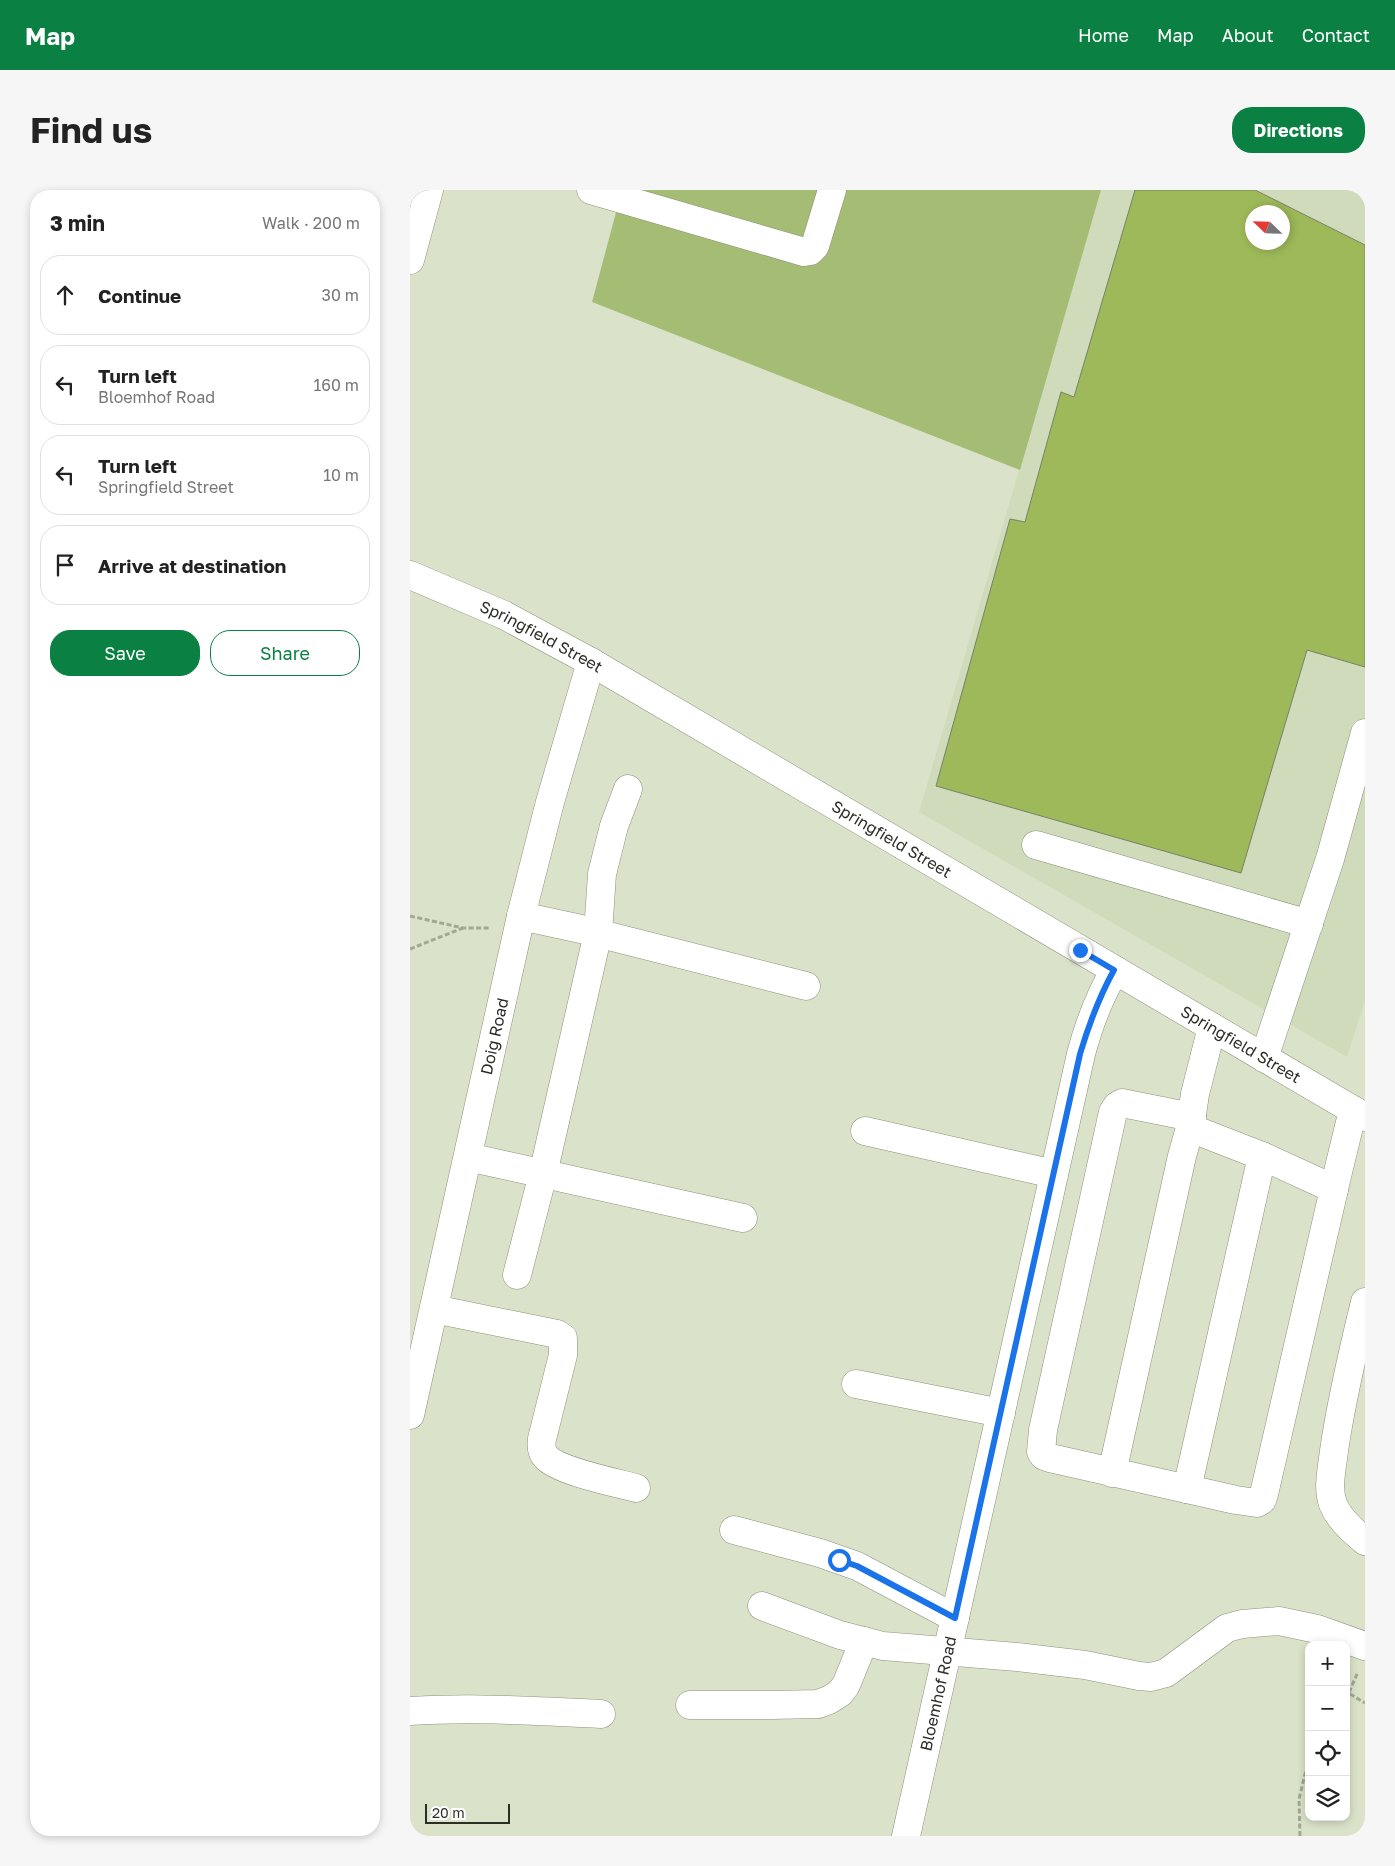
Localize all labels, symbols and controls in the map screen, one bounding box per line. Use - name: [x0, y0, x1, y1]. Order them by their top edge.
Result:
- text: Map: [25, 21, 75, 50]
- text: Home: [1078, 24, 1129, 46]
- text: Map: [1157, 24, 1194, 46]
- text: About: [1222, 24, 1274, 46]
- text: Contact: [1302, 24, 1370, 46]
- button: Directions: [1232, 107, 1365, 153]
- text: Find us: [30, 109, 152, 151]
- north arrow: [1245, 205, 1290, 250]
- text: 3 min: [50, 210, 105, 236]
- text: Walk · 200 m: [262, 213, 360, 233]
- icon: ahead: [51, 281, 79, 309]
- text: Continue: [98, 284, 181, 307]
- text: 30 m: [322, 285, 359, 305]
- text: Turn left: [98, 364, 177, 387]
- icon: left: [51, 371, 79, 399]
- text: 160 m: [313, 375, 359, 395]
- text: Bloemhof Road: [98, 387, 215, 407]
- text: Turn left: [98, 454, 177, 477]
- icon: left: [51, 461, 79, 489]
- text: 10 m: [323, 465, 359, 485]
- text: Springfield Street: [98, 477, 234, 497]
- icon: arrive: [51, 551, 79, 579]
- text: Arrive at destination: [98, 554, 286, 577]
- street label: Springfield Street: [477, 596, 606, 677]
- button: Save: [50, 630, 200, 676]
- button: Share: [210, 630, 360, 676]
- street label: Springfield Street: [828, 796, 956, 882]
- route end: [1069, 939, 1092, 962]
- street label: Doig Road: [476, 996, 513, 1077]
- street label: Springfield Street: [1177, 1001, 1305, 1087]
- route start: [828, 1549, 851, 1572]
- street label: Bloemhof Road: [915, 1634, 960, 1753]
- map controls: [1305, 1641, 1350, 1821]
- button: +: [1305, 1641, 1350, 1686]
- button: −: [1305, 1686, 1350, 1731]
- button: locate: [1305, 1731, 1350, 1776]
- button: layers: [1305, 1776, 1350, 1821]
- scale bar: [425, 1801, 510, 1824]
- text: 20 m: [432, 1804, 465, 1821]

